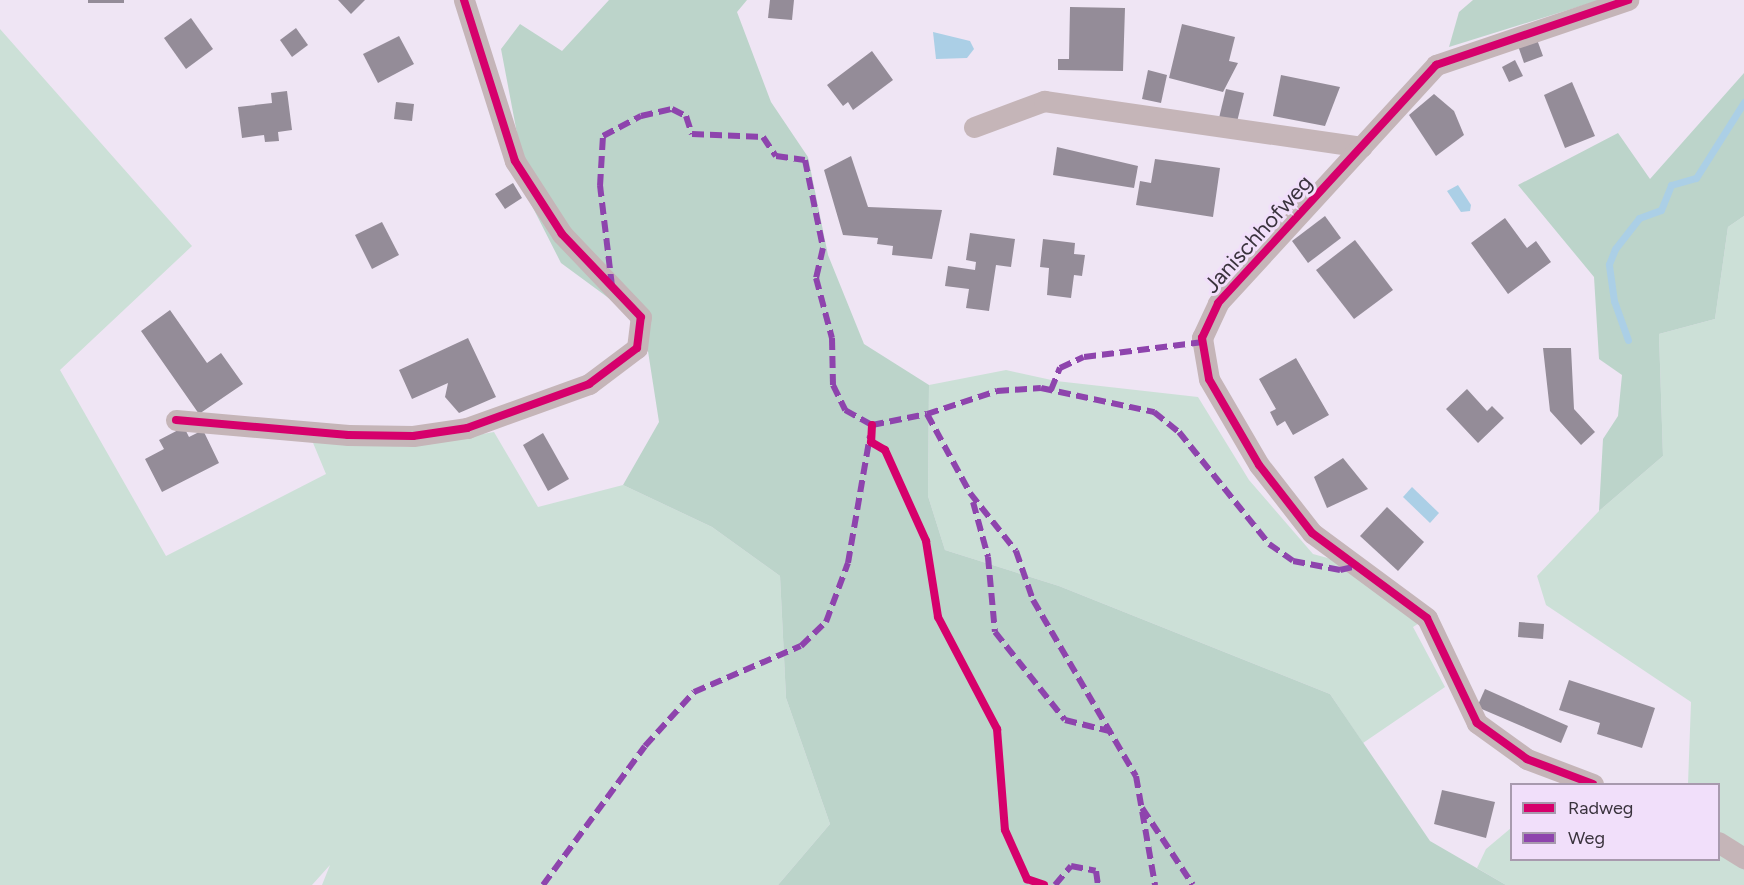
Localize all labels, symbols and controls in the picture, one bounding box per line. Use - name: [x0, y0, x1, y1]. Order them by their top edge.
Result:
- street label: Janischhofweg: [1198, 170, 1318, 298]
- legend: [1510, 783, 1720, 861]
- text: Radweg: [1568, 797, 1633, 819]
- text: Weg: [1568, 827, 1605, 849]

